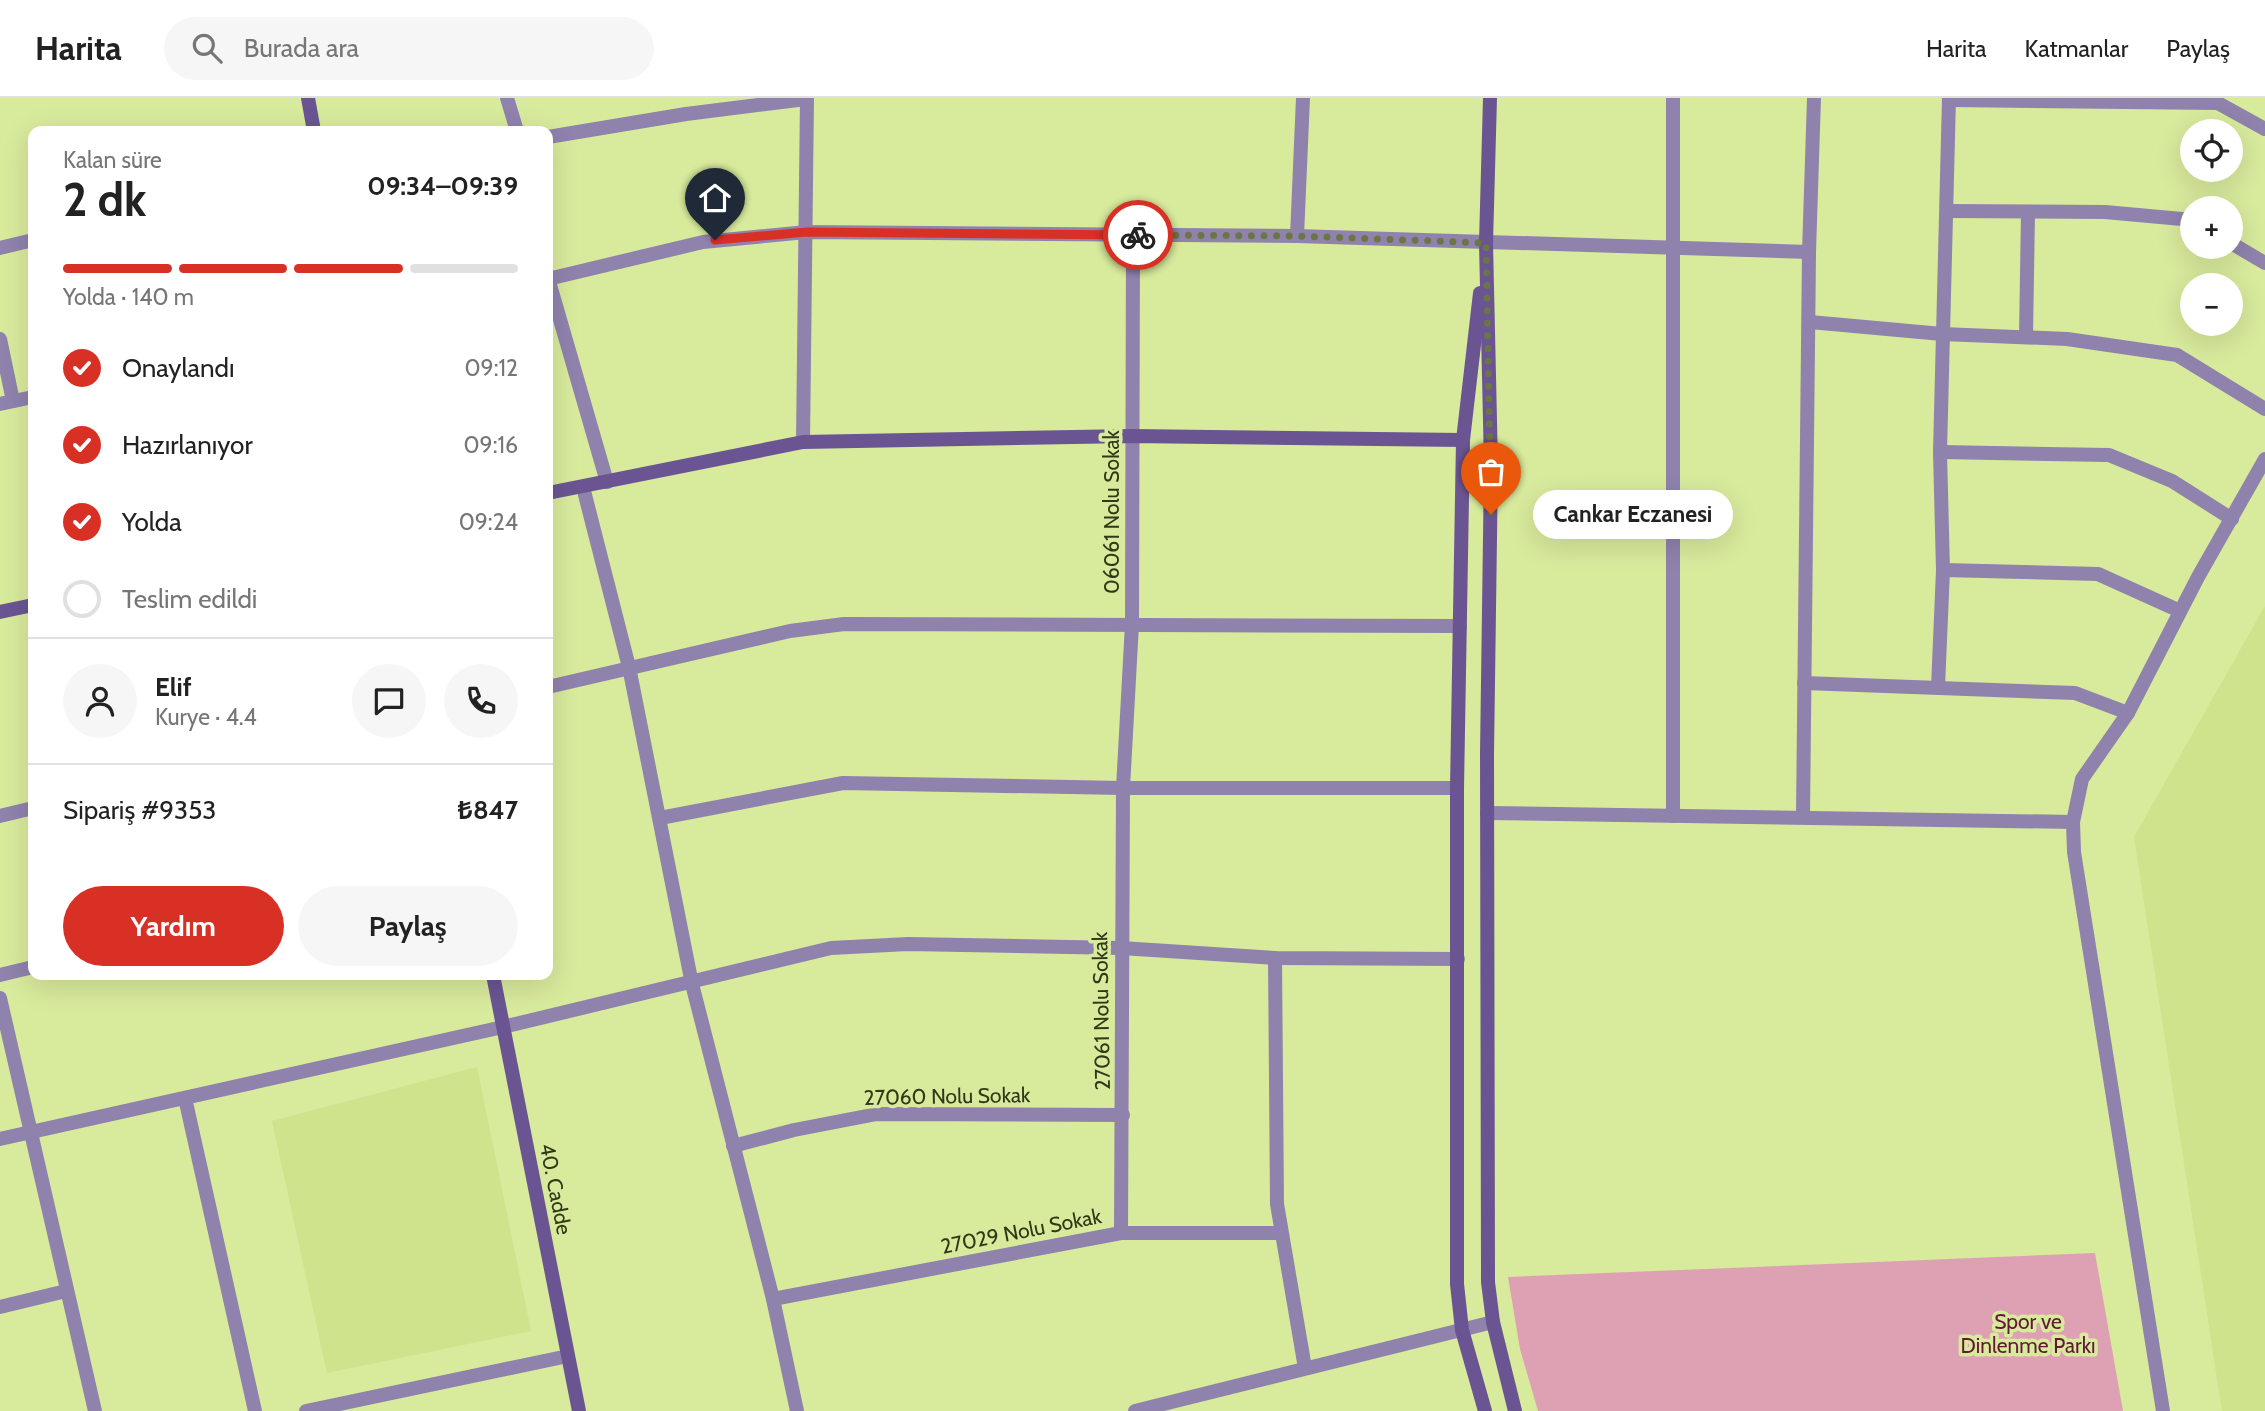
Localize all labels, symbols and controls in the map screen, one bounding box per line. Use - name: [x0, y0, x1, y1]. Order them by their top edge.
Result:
- search box: [164, 17, 654, 80]
- text: Harita: [35, 28, 122, 68]
- icon: search: [188, 29, 226, 67]
- text: Burada ara: [244, 32, 359, 64]
- text: Harita: [1926, 34, 1987, 63]
- text: Katmanlar: [2025, 34, 2128, 63]
- text: Paylaş: [2166, 34, 2230, 63]
- map controls: [2180, 119, 2243, 336]
- button: locate: [2180, 119, 2243, 182]
- text: Kalan süre: [63, 146, 162, 174]
- pin: [685, 168, 745, 240]
- text: 09:34–09:39: [367, 170, 518, 202]
- text: 2 dk: [63, 172, 146, 228]
- icon: home: [696, 179, 734, 217]
- button: +: [2180, 196, 2243, 259]
- courier: [1103, 200, 1173, 270]
- icon: bike: [1119, 216, 1157, 254]
- button: −: [2180, 273, 2243, 336]
- text: Yolda · 140 m: [63, 283, 194, 311]
- icon: check: [63, 349, 101, 387]
- text: Onaylandı: [122, 352, 235, 384]
- text: 09:12: [465, 354, 518, 382]
- icon: check: [63, 426, 101, 464]
- text: Hazırlanıyor: [122, 429, 253, 461]
- street label: 06061 Nolu Sokak: [1099, 429, 1124, 594]
- text: 09:16: [464, 431, 518, 459]
- pin: [1461, 442, 1521, 514]
- icon: bag: [1472, 453, 1510, 491]
- callout: Cankar Eczanesi: [1533, 490, 1732, 538]
- text: Cankar Eczanesi: [1554, 500, 1712, 528]
- icon: check: [63, 503, 101, 541]
- text: Yolda: [122, 506, 182, 538]
- text: 09:24: [459, 508, 518, 536]
- text: Teslim edildi: [122, 583, 257, 615]
- button: person: [63, 664, 137, 738]
- button: chat: [352, 664, 426, 738]
- button: phone: [444, 664, 518, 738]
- text: Elif: [155, 671, 192, 703]
- text: Kurye · 4.4: [155, 703, 257, 731]
- text: Sipariş #9353: [63, 794, 216, 826]
- text: ₺847: [457, 794, 518, 826]
- button: Yardım: [63, 886, 284, 966]
- button: Paylaş: [298, 886, 518, 966]
- street label: 27061 Nolu Sokak: [1087, 931, 1115, 1091]
- street label: 27060 Nolu Sokak: [863, 1082, 1031, 1110]
- street label: 40. Cadde: [535, 1141, 577, 1237]
- street label: 27029 Nolu Sokak: [939, 1203, 1104, 1259]
- park label: Spor ve Dinlenme Parkı: [1961, 1309, 2096, 1358]

